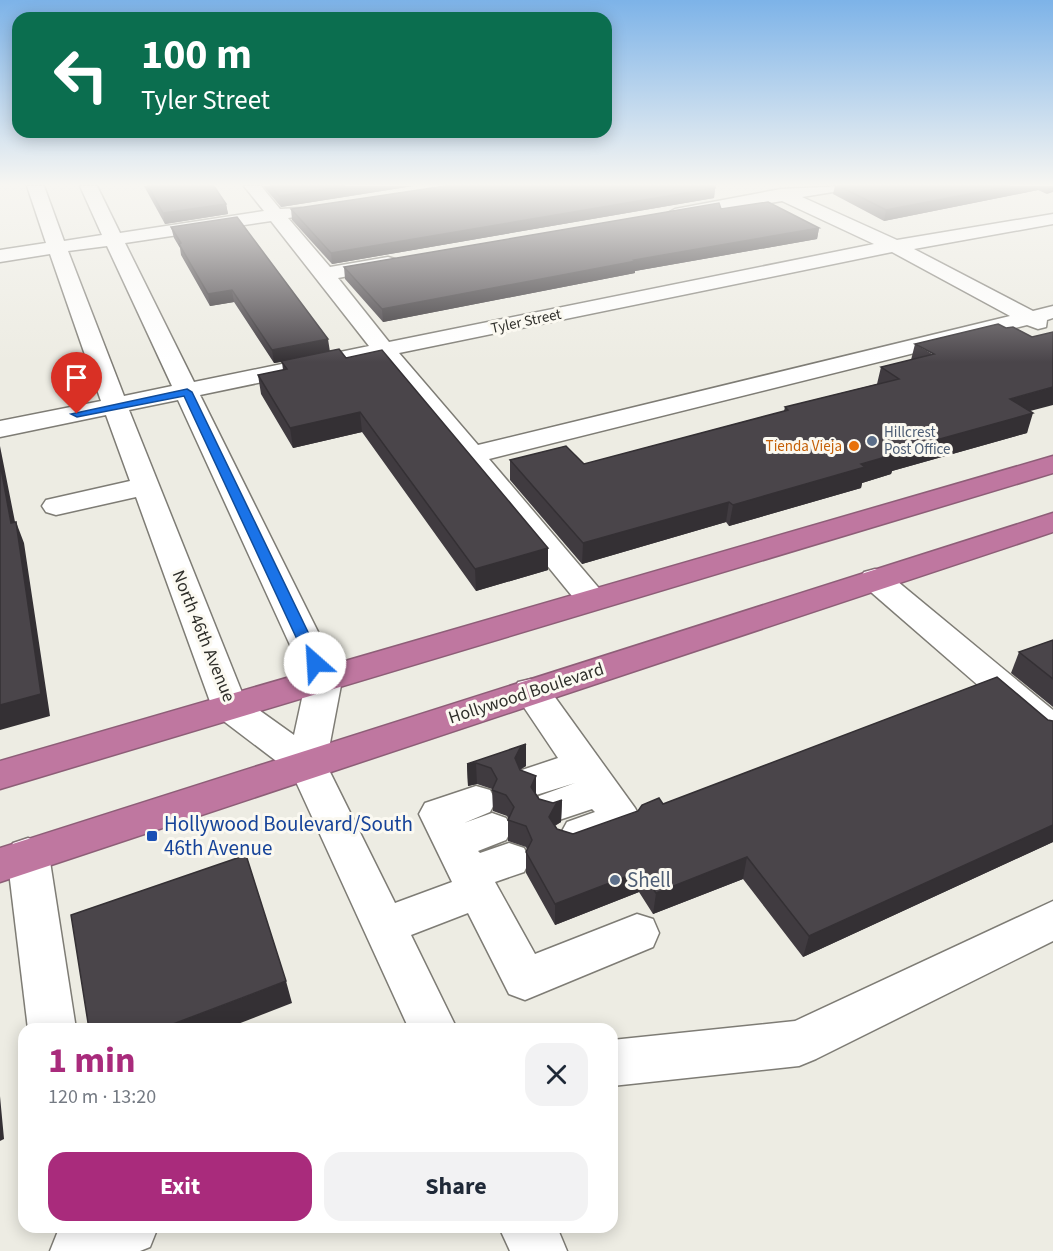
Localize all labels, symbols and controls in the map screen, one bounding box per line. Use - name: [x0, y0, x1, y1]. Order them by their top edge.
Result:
- text: 100 m: [141, 25, 252, 85]
- icon: left: [42, 36, 120, 114]
- text: Tyler Street: [141, 81, 270, 120]
- street label: Tyler Street: [489, 304, 563, 339]
- pin: [51, 352, 102, 414]
- icon: arrive: [60, 361, 93, 394]
- place label: Hillcrest Post Office: [884, 422, 951, 460]
- marker: Hillcrest Post Office: [865, 434, 879, 448]
- place label: Tienda Vieja: [766, 436, 842, 457]
- marker: Tienda Vieja: [847, 439, 861, 453]
- street label: North 46th Avenue: [166, 567, 241, 706]
- position arrow: [283, 631, 347, 695]
- street label: Hollywood Boulevard: [445, 657, 607, 730]
- place label: Hollywood Boulevard/South 46th Avenue: [164, 809, 413, 863]
- marker: Hollywood Boulevard/South 46th Avenue: [145, 829, 159, 843]
- place label: Shell: [627, 865, 671, 895]
- marker: Shell: [608, 873, 622, 887]
- text: 1 min: [48, 1035, 136, 1086]
- button: close: [525, 1043, 588, 1106]
- text: 120 m · 13:20: [48, 1083, 156, 1111]
- button: Exit: [48, 1152, 312, 1221]
- button: Share: [324, 1152, 588, 1221]

